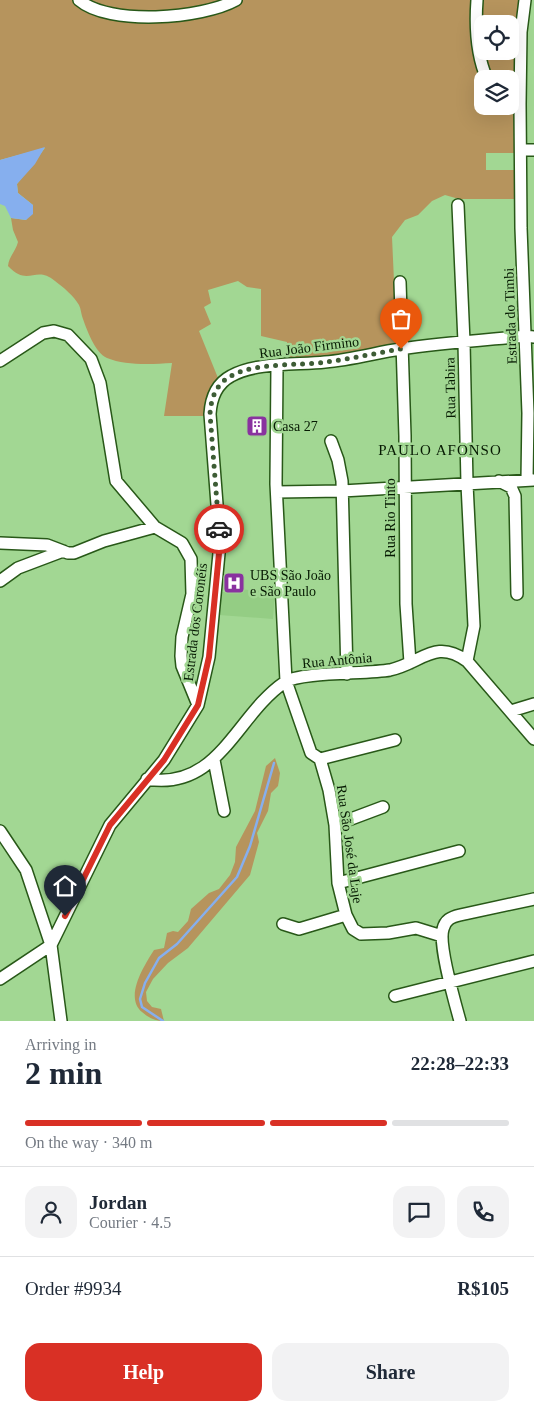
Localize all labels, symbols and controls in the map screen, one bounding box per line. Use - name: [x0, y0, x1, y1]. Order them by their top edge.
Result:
- map controls: [474, 15, 519, 115]
- button: locate: [474, 15, 519, 60]
- button: layers: [474, 70, 519, 115]
- street label: Estrada do Timbi: [501, 267, 520, 364]
- pin: [380, 298, 422, 349]
- icon: bag: [387, 305, 415, 333]
- street label: Rua João Firmino: [258, 334, 360, 361]
- street label: Rua Tabira: [442, 356, 459, 419]
- building icon: Casa 27: [245, 414, 269, 438]
- place label: Casa 27: [273, 419, 318, 434]
- district label: PAULO AFONSO: [378, 442, 502, 458]
- street label: Rua Rio Tinto: [383, 478, 398, 558]
- courier: [194, 504, 244, 554]
- icon: car: [205, 515, 233, 543]
- street label: Estrada dos Coronéis: [181, 562, 210, 682]
- place label: UBS São João e São Paulo: [250, 568, 331, 599]
- hospital icon: UBS São João e São Paulo: [222, 571, 246, 595]
- street label: Rua Antônia: [301, 650, 374, 671]
- street label: Rua São José da Laje: [334, 784, 365, 904]
- pin: [44, 865, 86, 916]
- icon: home: [51, 872, 79, 900]
- text: Arriving in: [25, 1036, 97, 1053]
- text: 22:28–22:33: [411, 1053, 509, 1074]
- text: 2 min: [25, 1055, 102, 1091]
- text: On the way · 340 m: [25, 1134, 153, 1151]
- button: person: [25, 1186, 77, 1238]
- button: chat: [393, 1186, 445, 1238]
- button: phone: [457, 1186, 509, 1238]
- text: Jordan: [89, 1192, 147, 1213]
- text: Courier · 4.5: [89, 1214, 171, 1231]
- text: Order #9934: [25, 1278, 122, 1299]
- text: R$105: [457, 1278, 509, 1299]
- button: Help: [25, 1343, 262, 1401]
- button: Share: [272, 1343, 509, 1401]

